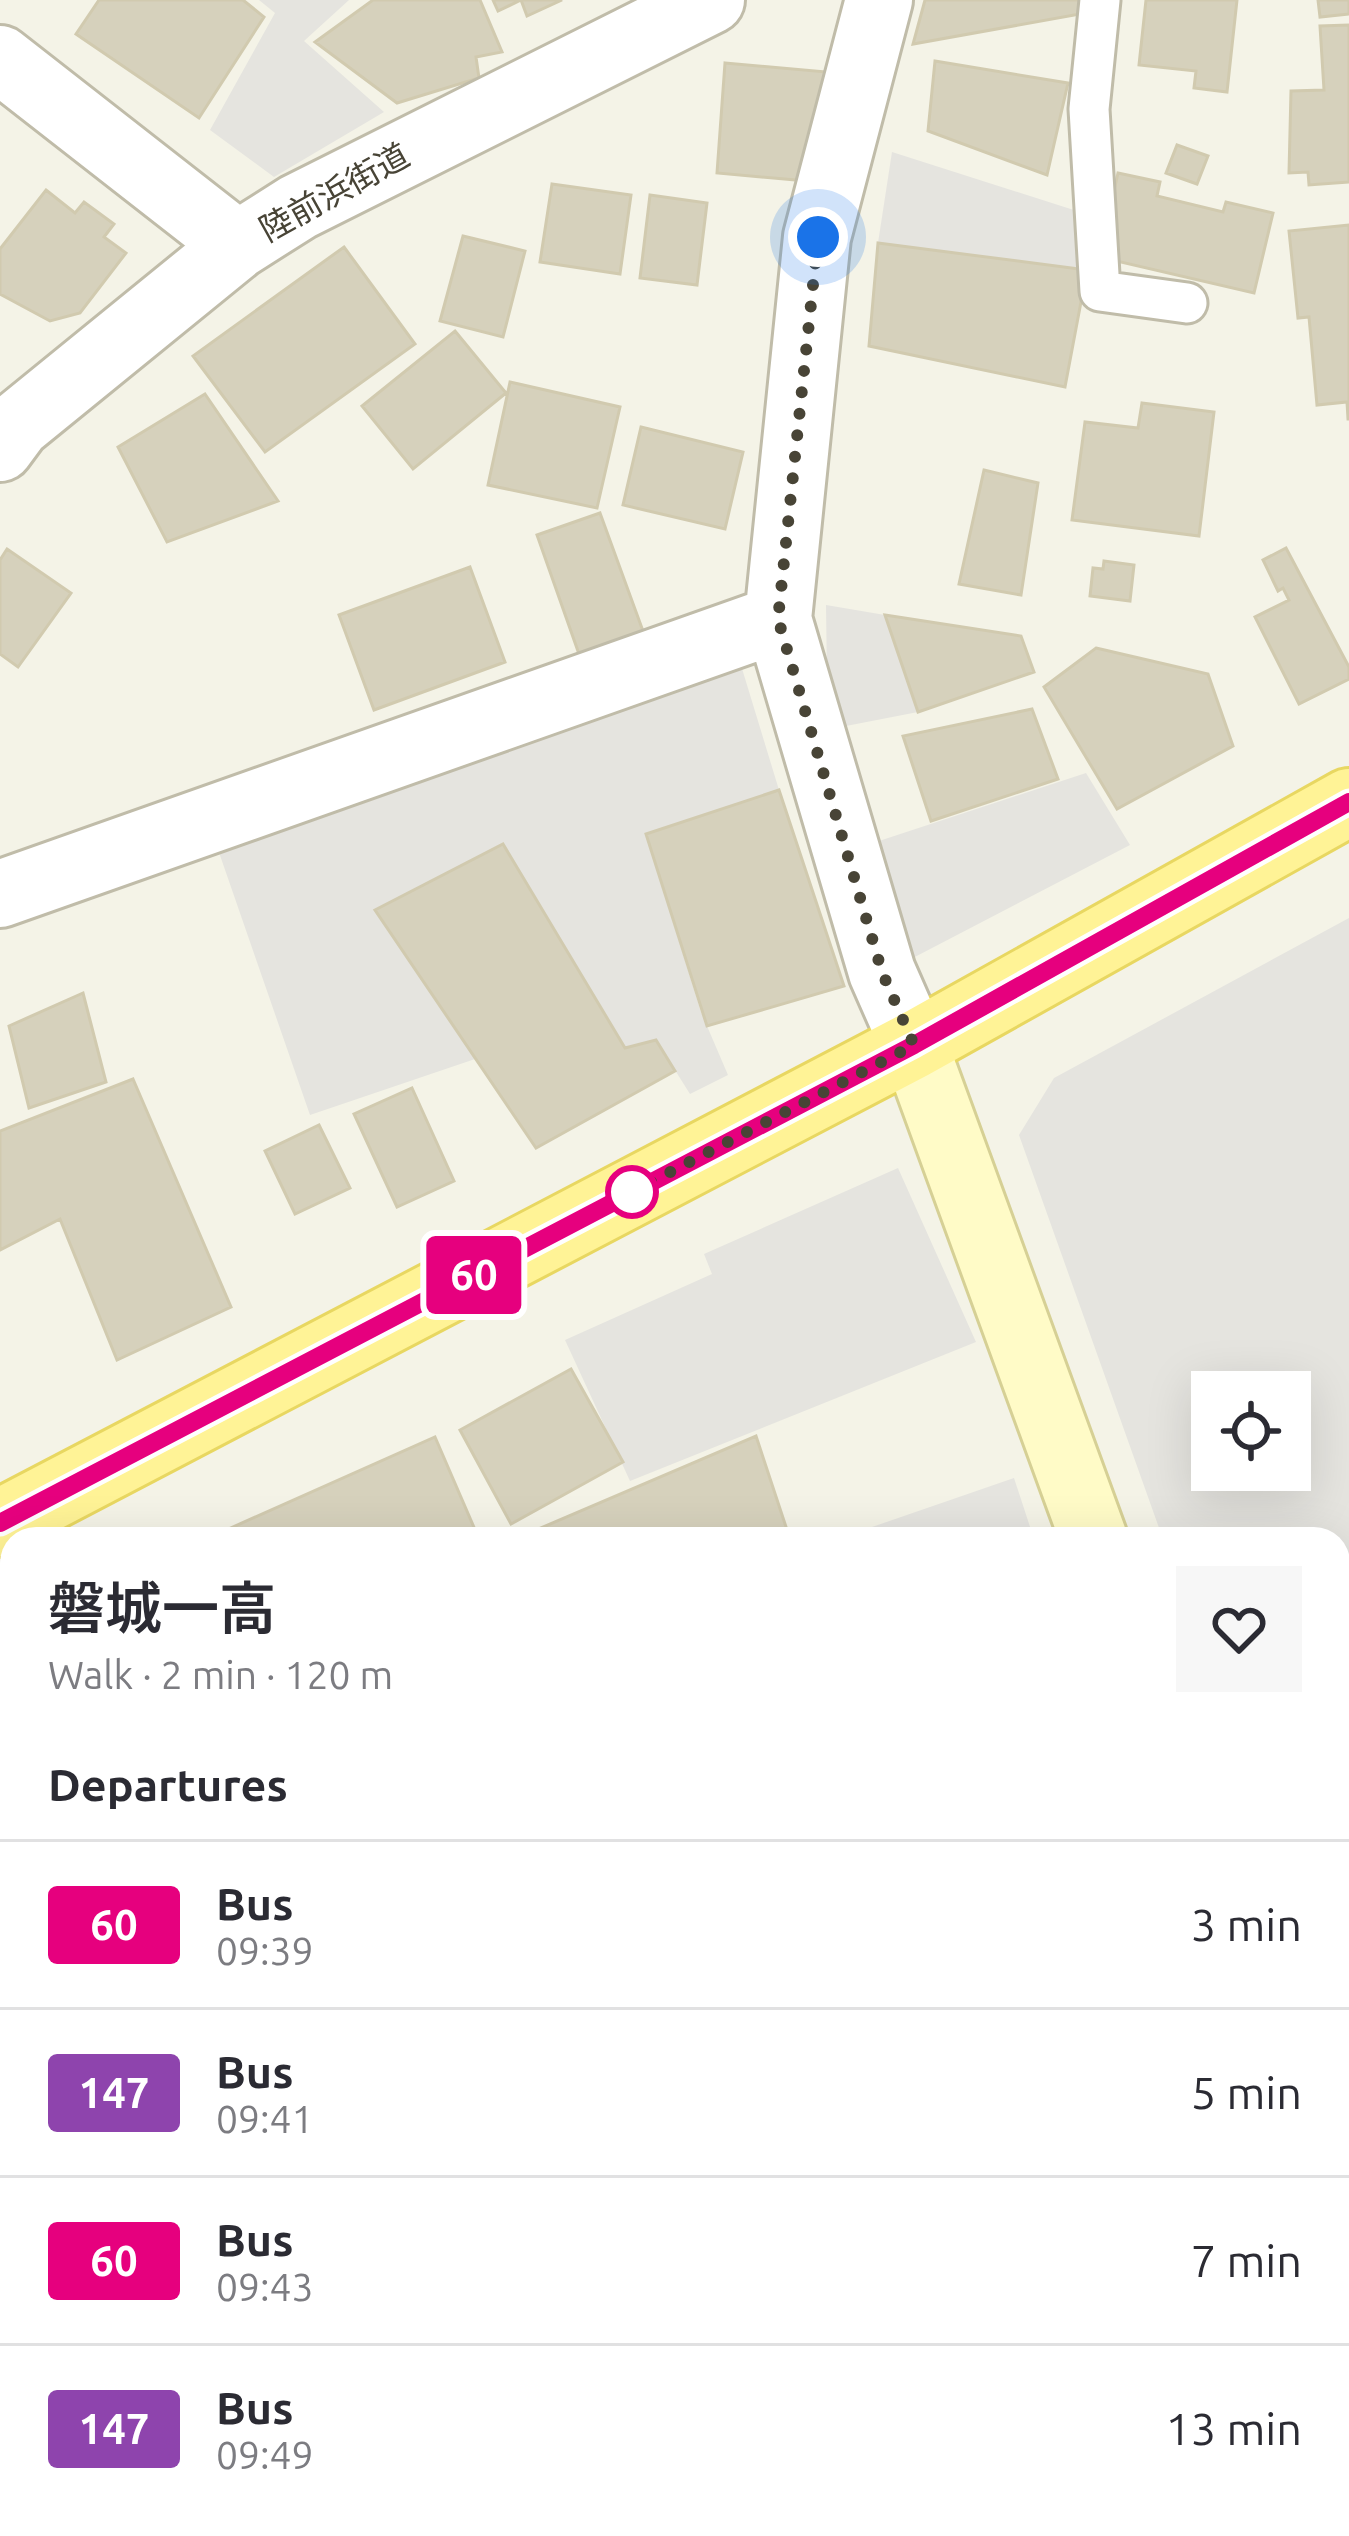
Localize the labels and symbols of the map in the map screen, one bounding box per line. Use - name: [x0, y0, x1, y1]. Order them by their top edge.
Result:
- street label: 陸前浜街道: [253, 135, 415, 248]
- your location: [788, 207, 848, 267]
- unlabelled marker: [607, 1167, 657, 1217]
- line badge: 60: [420, 1236, 528, 1314]

